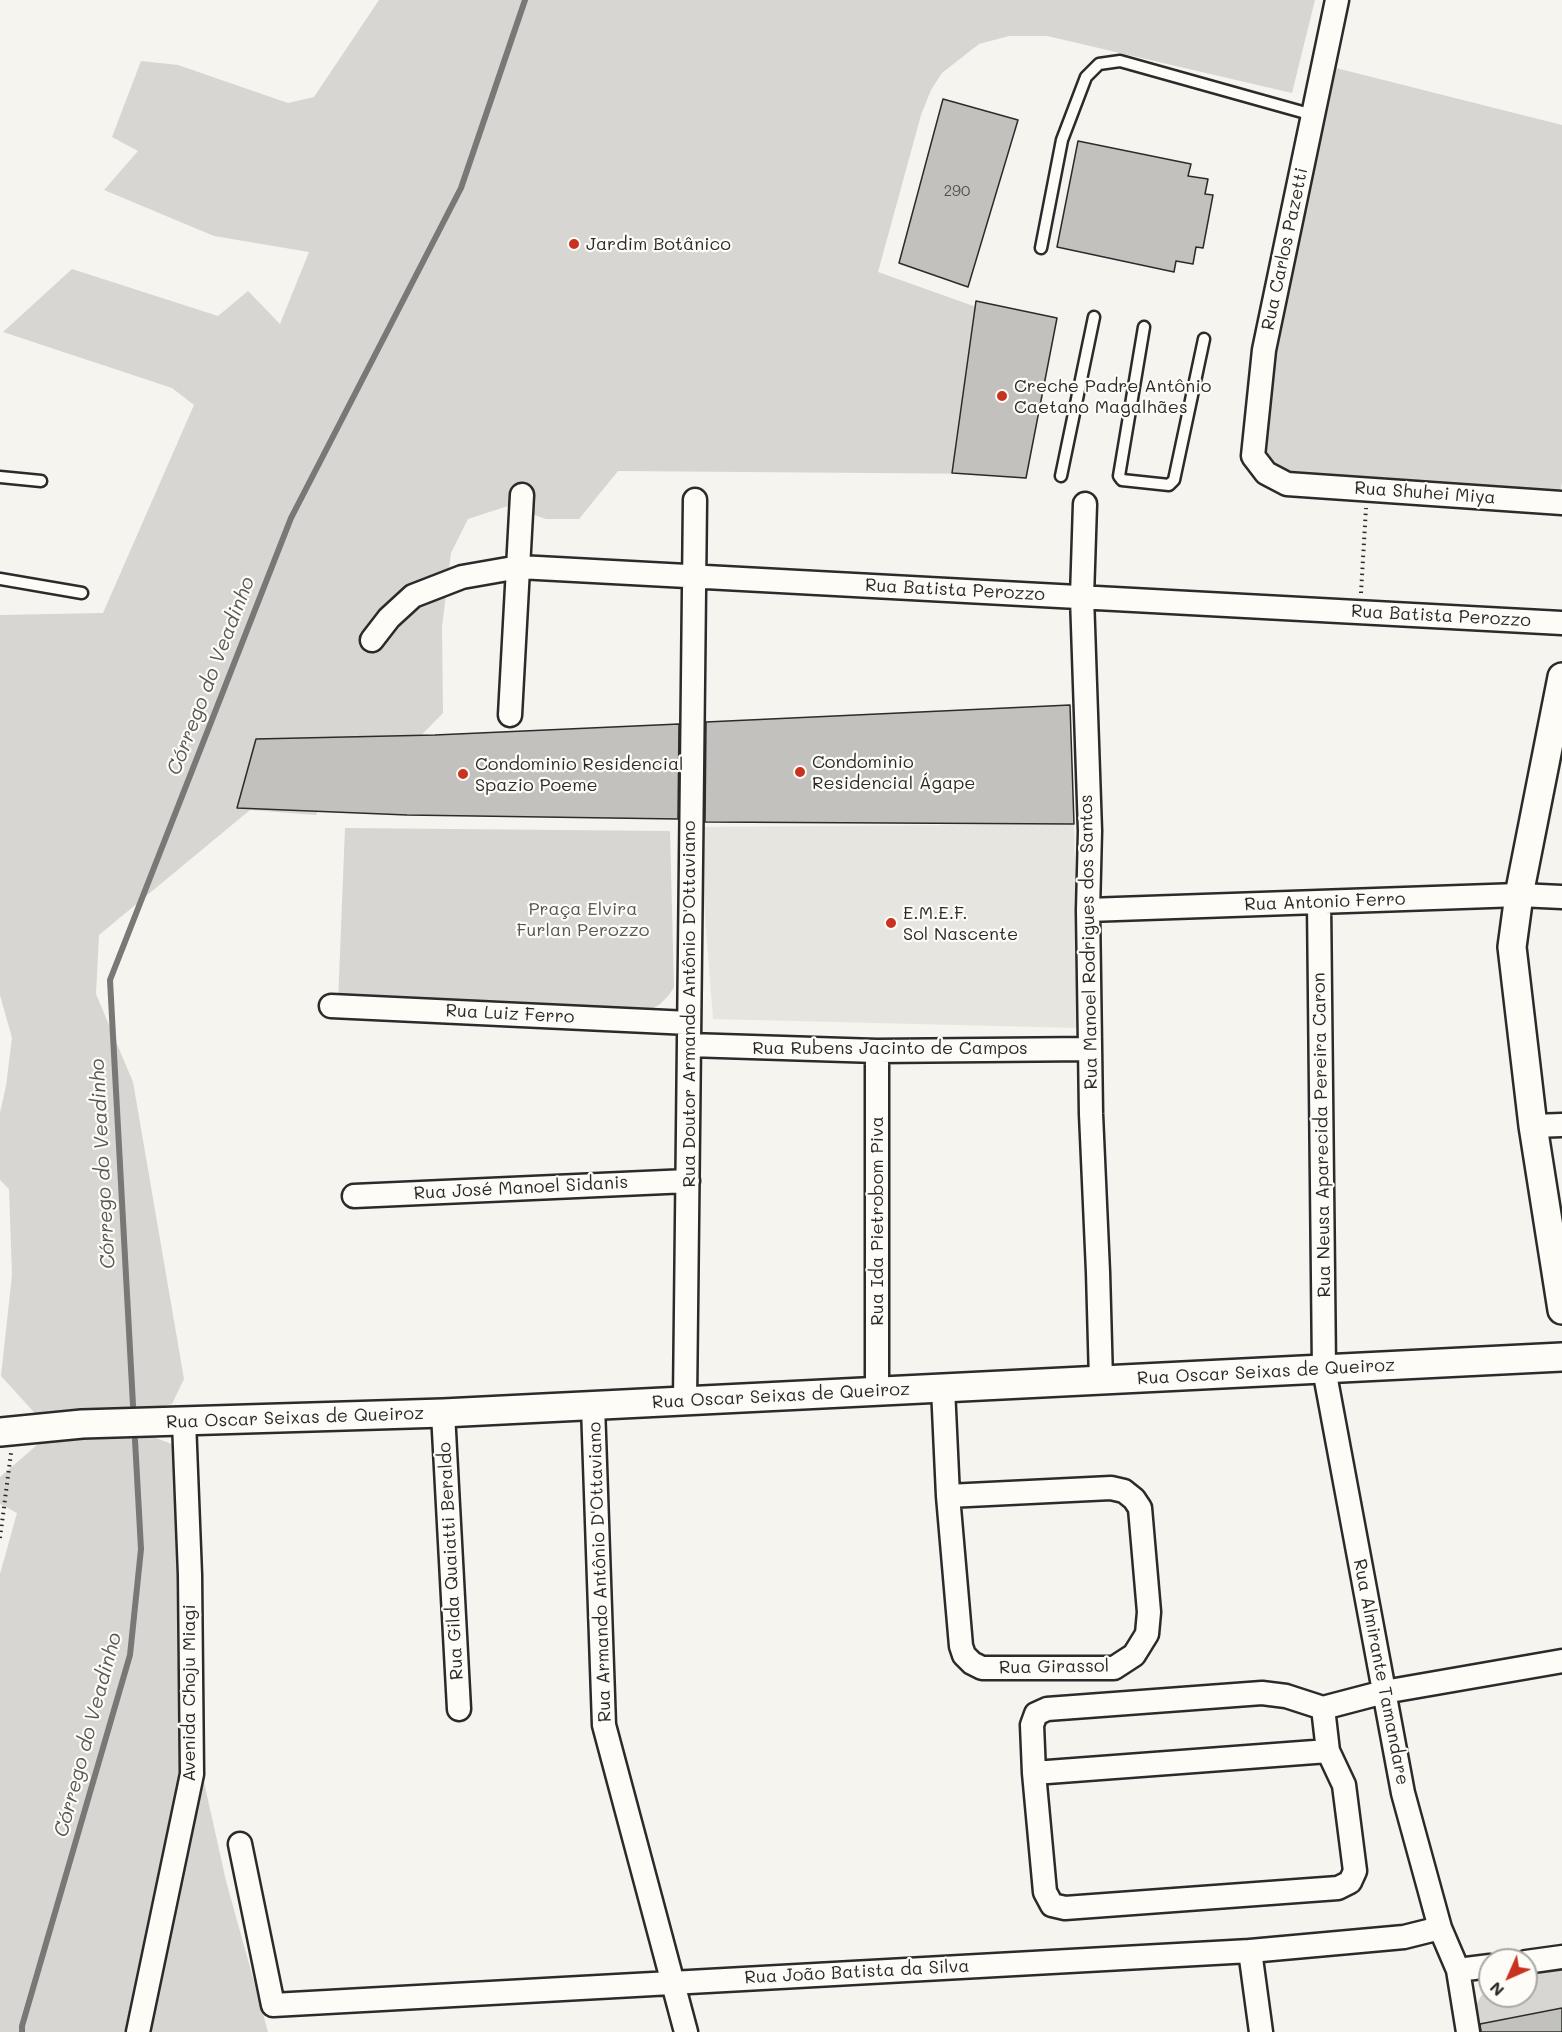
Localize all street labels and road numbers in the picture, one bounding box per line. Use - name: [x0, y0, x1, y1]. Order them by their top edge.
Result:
- street label: Rua Carlos Pazetti: [1257, 166, 1313, 332]
- street label: Rua Shuhei Miya: [1354, 477, 1496, 509]
- street label: Rua Batista Perozzo: [864, 574, 1046, 606]
- street label: Rua Batista Perozzo: [1350, 600, 1532, 632]
- street label: Rua Manoel Rodrigues dos Santos: [1076, 794, 1102, 1090]
- street label: Rua Doutor Armando Antônio D'Ottaviano: [678, 821, 700, 1187]
- street label: Rua Antonio Ferro: [1244, 888, 1406, 916]
- street label: Rua Neusa Aparecida Pereira Caron: [1308, 972, 1336, 1298]
- street label: Rua Luiz Ferro: [445, 1000, 575, 1028]
- street label: Rua Rubens Jacinto de Campos: [752, 1037, 1028, 1059]
- street label: Rua Ida Pietrobom Piva: [866, 1116, 888, 1326]
- street label: Rua José Manoel Sidanis: [413, 1172, 629, 1204]
- street label: Rua Oscar Seixas de Queiroz: [1137, 1354, 1395, 1390]
- street label: Rua Oscar Seixas de Queiroz: [652, 1378, 910, 1414]
- street label: Rua Oscar Seixas de Queiroz: [166, 1403, 424, 1433]
- street label: Rua Armando Antônio D'Ottaviano: [584, 1421, 616, 1723]
- street label: Rua Gilda Quaiatti Beraldo: [434, 1441, 468, 1681]
- street label: Rua Almirante Tamandare: [1348, 1557, 1414, 1787]
- street label: Avenida Choju Miagi: [178, 1604, 200, 1782]
- street label: Rua Girassol: [999, 1655, 1109, 1679]
- street label: Rua João Batista da Silva: [744, 1955, 970, 1989]

